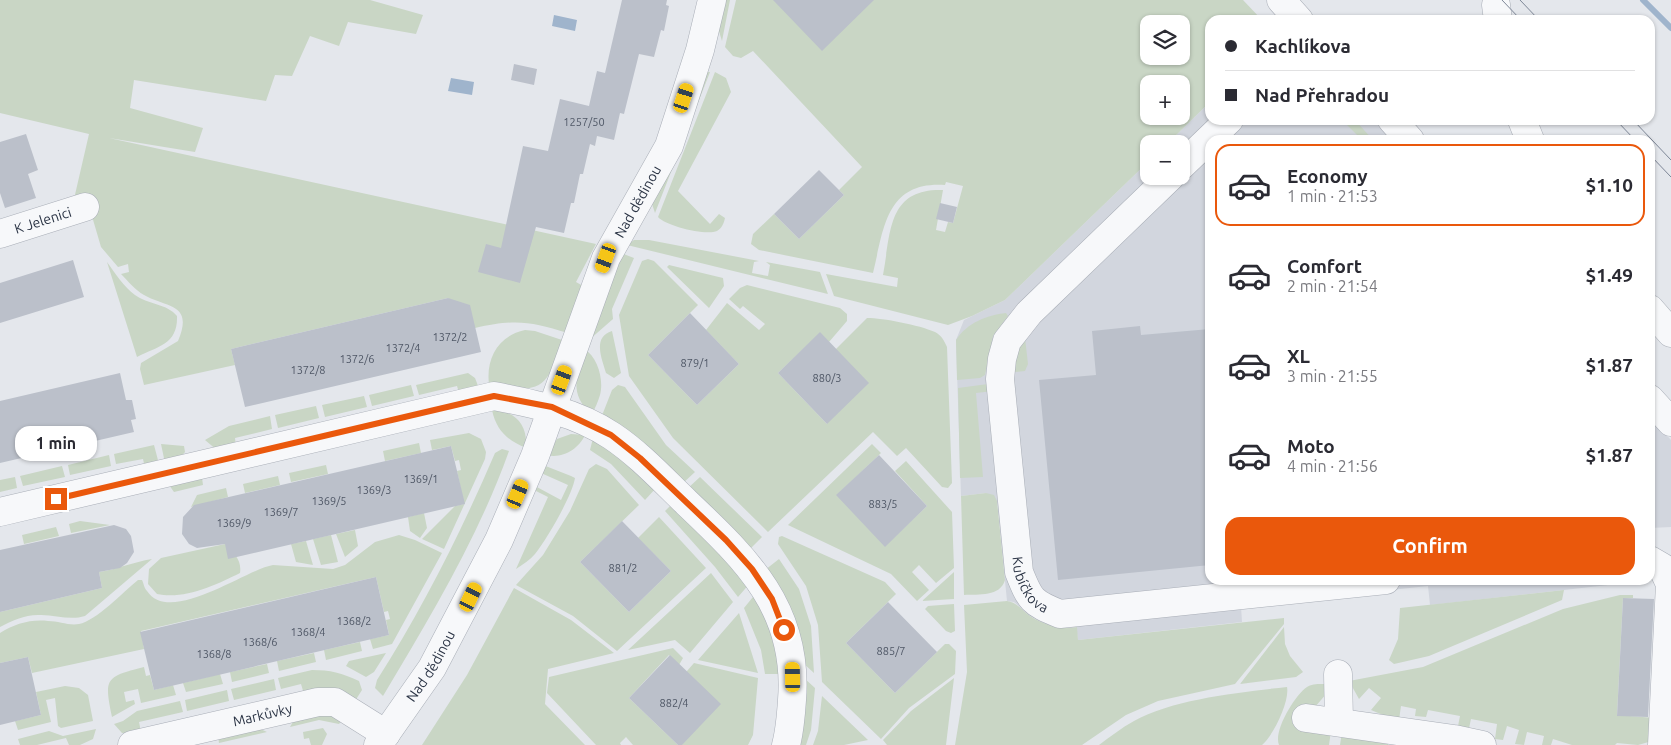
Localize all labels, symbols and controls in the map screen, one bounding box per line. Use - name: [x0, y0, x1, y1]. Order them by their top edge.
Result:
- map controls: [1140, 15, 1190, 185]
- button: layers: [1140, 15, 1190, 65]
- text: Kachlíkova: [1255, 35, 1351, 57]
- button: +: [1140, 75, 1190, 125]
- car: [672, 81, 695, 115]
- text: Nad Přehradou: [1255, 84, 1389, 106]
- house number: 1257/50: [563, 116, 605, 128]
- button: −: [1140, 135, 1190, 185]
- street label: Nad dědinou: [611, 163, 664, 241]
- icon: car: [1227, 163, 1272, 208]
- text: Economy: [1287, 165, 1368, 187]
- text: $1.10: [1585, 174, 1633, 196]
- text: 1 min · 21:53: [1287, 187, 1378, 205]
- street label: K Jelenici: [12, 204, 73, 237]
- car: [593, 241, 618, 275]
- icon: car: [1227, 253, 1272, 298]
- text: Comfort: [1287, 255, 1362, 277]
- text: $1.49: [1585, 264, 1633, 286]
- text: 2 min · 21:54: [1287, 277, 1378, 295]
- house number: 1372/2: [432, 331, 468, 343]
- house number: 1372/4: [385, 342, 421, 354]
- icon: car: [1227, 343, 1272, 388]
- text: XL: [1287, 345, 1310, 367]
- house number: 1372/6: [339, 353, 375, 365]
- text: $1.87: [1585, 354, 1633, 376]
- house number: 879/1: [681, 357, 709, 369]
- car: [549, 363, 574, 397]
- house number: 1372/8: [290, 364, 326, 376]
- text: 3 min · 21:55: [1287, 367, 1378, 385]
- house number: 880/3: [813, 372, 841, 384]
- callout: 1 min: [15, 426, 97, 462]
- icon: car: [1227, 433, 1272, 478]
- text: 1 min: [36, 434, 76, 452]
- text: Moto: [1287, 435, 1335, 457]
- text: $1.87: [1585, 444, 1633, 466]
- text: 4 min · 21:56: [1287, 457, 1378, 475]
- house number: 1369/1: [403, 473, 439, 485]
- car: [505, 477, 530, 511]
- house number: 1369/3: [356, 484, 392, 496]
- route end: [45, 488, 67, 510]
- house number: 1369/5: [311, 495, 347, 507]
- house number: 883/5: [869, 498, 897, 510]
- house number: 1369/7: [263, 506, 299, 518]
- house number: 1369/9: [216, 517, 252, 529]
- button: Confirm: [1225, 517, 1635, 575]
- street label: Kubíčkova: [1010, 556, 1051, 616]
- house number: 881/2: [609, 562, 637, 574]
- car: [457, 580, 484, 614]
- house number: 1368/2: [336, 615, 372, 627]
- route start: [773, 619, 795, 641]
- house number: 1368/4: [290, 626, 326, 638]
- street label: Nad dědinou: [403, 628, 458, 705]
- house number: 1368/6: [242, 636, 278, 648]
- house number: 885/7: [877, 645, 905, 657]
- house number: 1368/8: [196, 648, 232, 660]
- car: [785, 662, 800, 692]
- house number: 882/4: [660, 697, 688, 709]
- street label: Markůvky: [231, 700, 294, 729]

